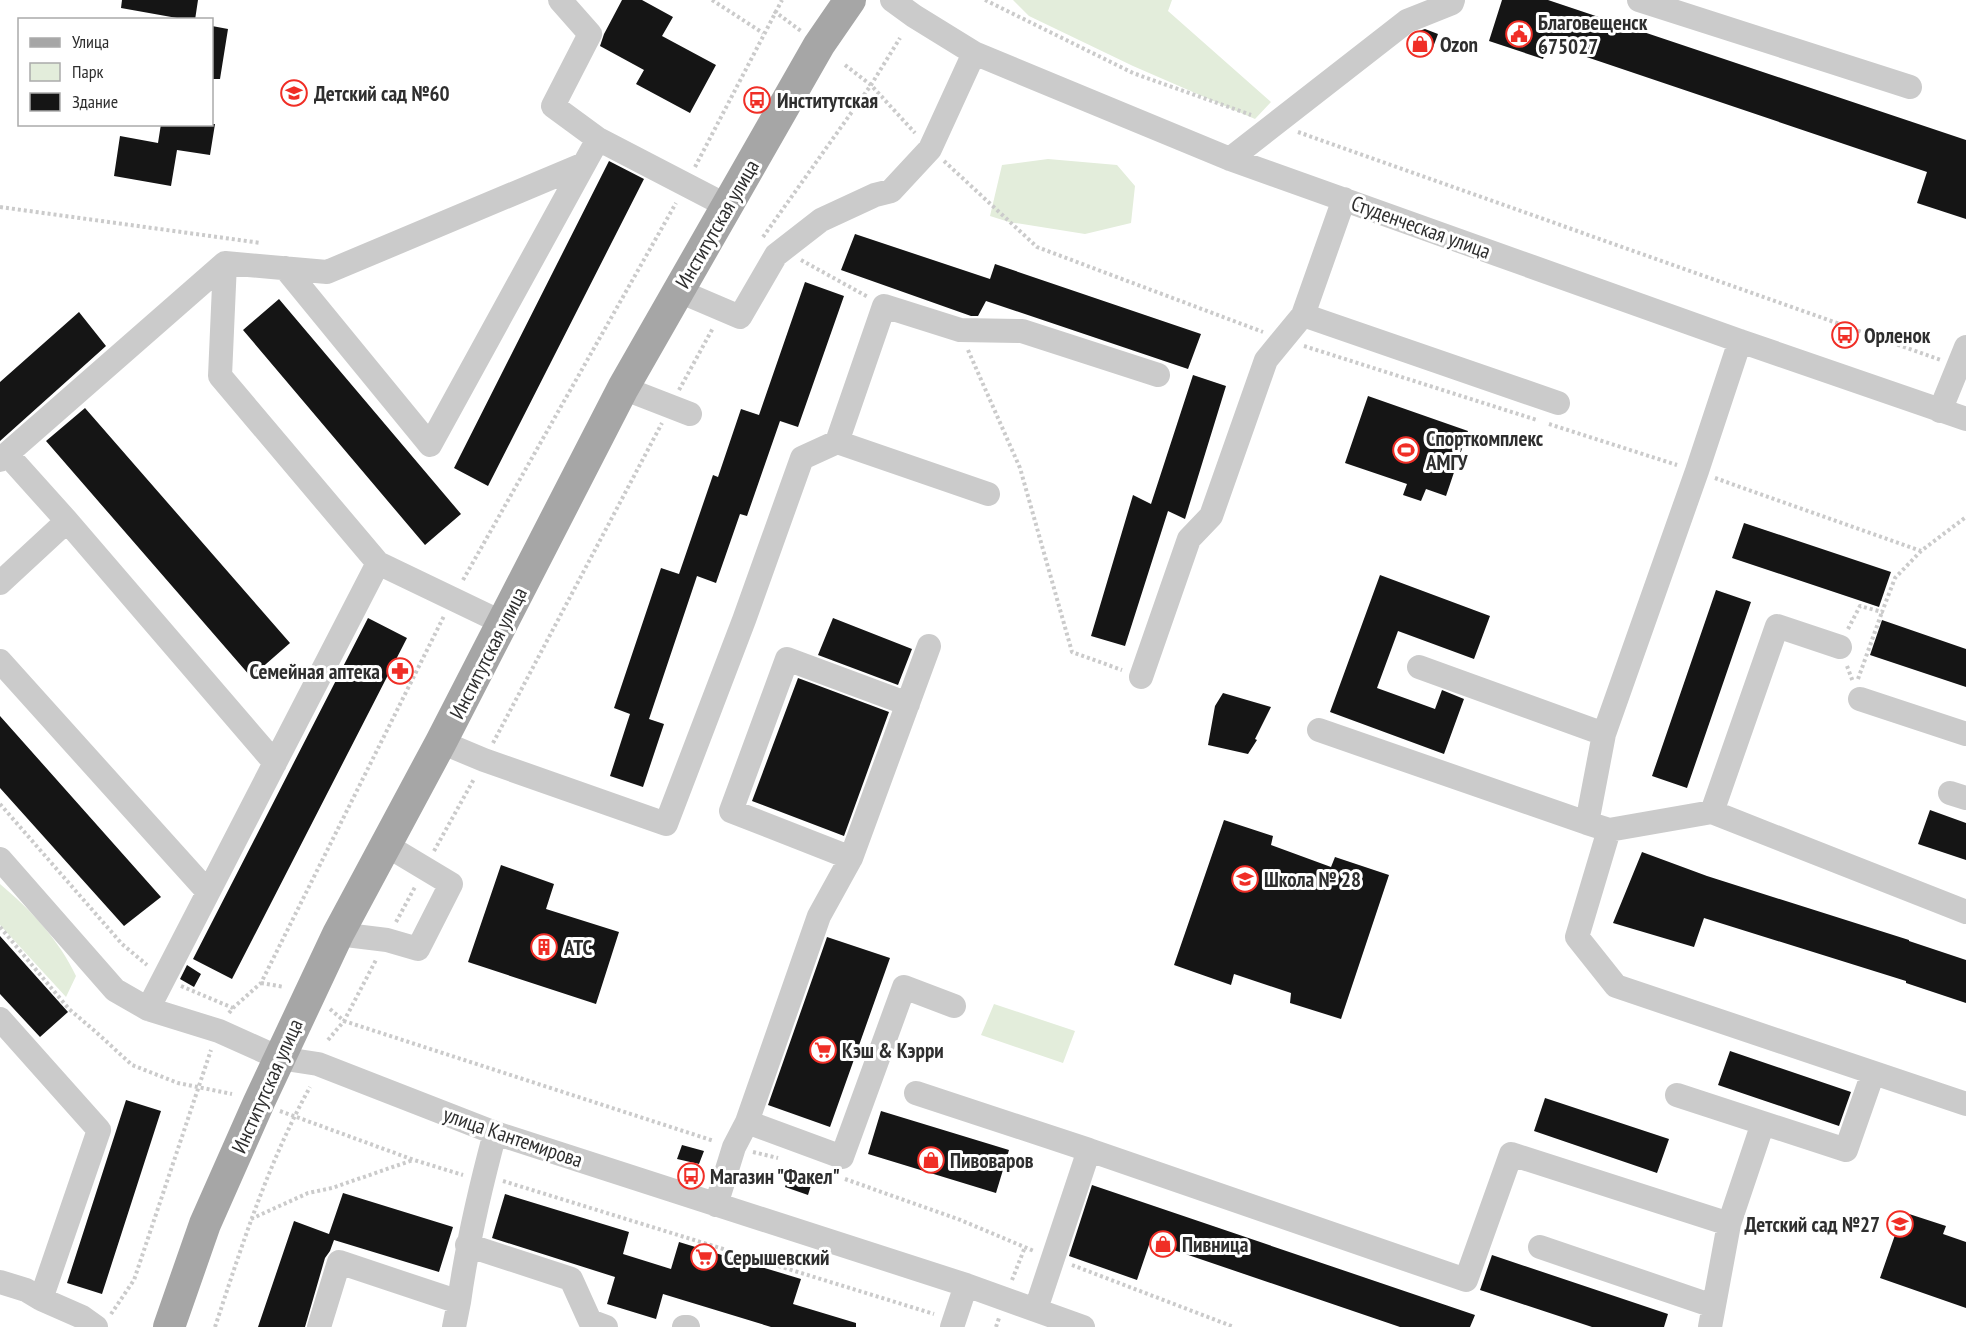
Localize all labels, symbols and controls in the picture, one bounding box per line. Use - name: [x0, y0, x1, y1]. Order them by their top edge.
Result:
- place label: Благовещенск 675027: [1538, 9, 1648, 60]
- legend: [18, 18, 213, 126]
- public building icon: Благовещенск 675027: [1504, 19, 1534, 49]
- shop icon: Ozon: [1405, 29, 1435, 59]
- text: Улица: [72, 30, 109, 53]
- place label: Ozon: [1440, 31, 1478, 58]
- text: Парк: [72, 60, 103, 83]
- school or university icon: Детский сад №60: [279, 78, 309, 108]
- place label: Детский сад №60: [314, 80, 450, 107]
- bus stop icon: Институтская: [742, 85, 772, 115]
- place label: Институтская: [777, 87, 878, 114]
- text: Здание: [72, 90, 118, 113]
- street label: Институтская улица: [669, 155, 765, 293]
- street label: Студенческая улица: [1348, 189, 1494, 265]
- bus stop icon: Орленок: [1830, 320, 1860, 350]
- place label: Орленок: [1864, 322, 1931, 349]
- place label: Спорткомплекс АМГУ: [1425, 425, 1544, 476]
- sports icon: Спорткомплекс АМГУ: [1391, 435, 1421, 465]
- street label: Институтская улица: [443, 582, 533, 724]
- pharmacy icon: Семейная аптека: [385, 656, 415, 686]
- place label: Семейная аптека: [249, 658, 380, 685]
- school or university icon: Школа № 28: [1230, 864, 1260, 894]
- place label: Школа № 28: [1264, 866, 1361, 893]
- building icon: АТС: [529, 932, 559, 962]
- place label: АТС: [563, 934, 592, 961]
- street label: Институтская улица: [225, 1014, 309, 1158]
- supermarket icon: Кэш & Кэрри: [808, 1035, 838, 1065]
- place label: Кэш & Кэрри: [842, 1037, 944, 1064]
- street label: улица Кантемирова: [440, 1101, 586, 1173]
- shop icon: Пивоваров: [916, 1145, 946, 1175]
- place label: Пивоваров: [950, 1147, 1034, 1174]
- bus stop icon: Магазин "Факел": [676, 1161, 706, 1191]
- place label: Магазин "Факел": [710, 1163, 840, 1190]
- school or university icon: Детский сад №27: [1885, 1209, 1915, 1239]
- place label: Детский сад №27: [1745, 1211, 1880, 1238]
- shop icon: Пивница: [1148, 1229, 1178, 1259]
- place label: Пивница: [1182, 1231, 1249, 1258]
- supermarket icon: Серышевский: [689, 1242, 719, 1272]
- place label: Серышевский: [724, 1244, 830, 1271]

